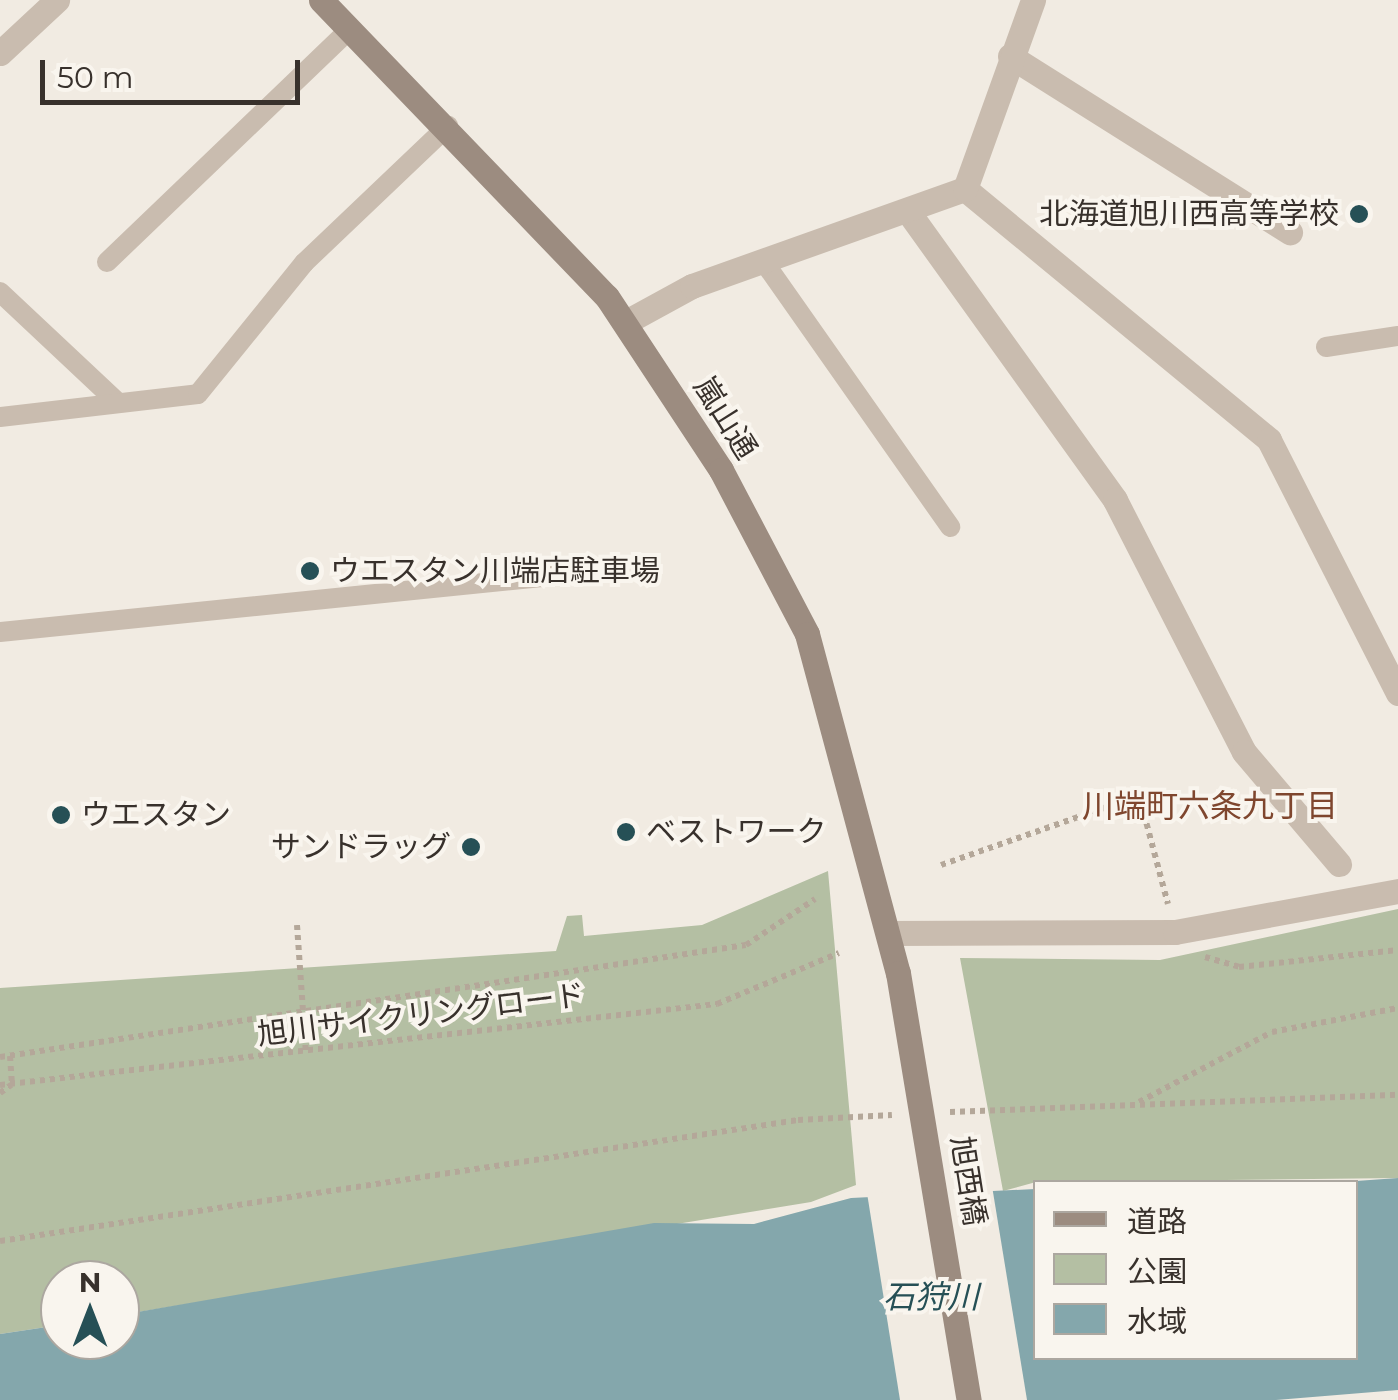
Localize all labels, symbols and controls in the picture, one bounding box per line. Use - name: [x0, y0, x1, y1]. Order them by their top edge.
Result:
- scale bar: [45, 40, 305, 102]
- text: 50 m: [57, 59, 134, 96]
- place label: 北海道旭川西高等学校: [1039, 196, 1339, 232]
- marker: 北海道旭川西高等学校: [1348, 203, 1370, 225]
- street label: 嵐山通: [686, 370, 764, 466]
- place label: ウエスタン川端店駐車場: [330, 553, 660, 589]
- marker: ウエスタン川端店駐車場: [299, 560, 321, 582]
- district label: 川端町六条九丁目: [1082, 787, 1338, 825]
- place label: ウエスタン: [81, 797, 231, 833]
- marker: ウエスタン: [50, 804, 72, 826]
- place label: ベストワーク: [646, 814, 826, 850]
- marker: ベストワーク: [615, 821, 637, 843]
- place label: サンドラッグ: [271, 829, 451, 865]
- marker: サンドラッグ: [460, 836, 482, 858]
- street label: 旭川サイクリングロード: [255, 977, 587, 1053]
- street label: 旭西橋: [943, 1134, 993, 1228]
- legend: [1033, 1180, 1358, 1360]
- text: 道路: [1127, 1203, 1187, 1240]
- text: 公園: [1127, 1253, 1187, 1290]
- north arrow: [40, 1260, 140, 1360]
- text: N: [79, 1265, 101, 1299]
- water label: 石狩川: [883, 1278, 979, 1316]
- text: 水域: [1127, 1303, 1187, 1340]

